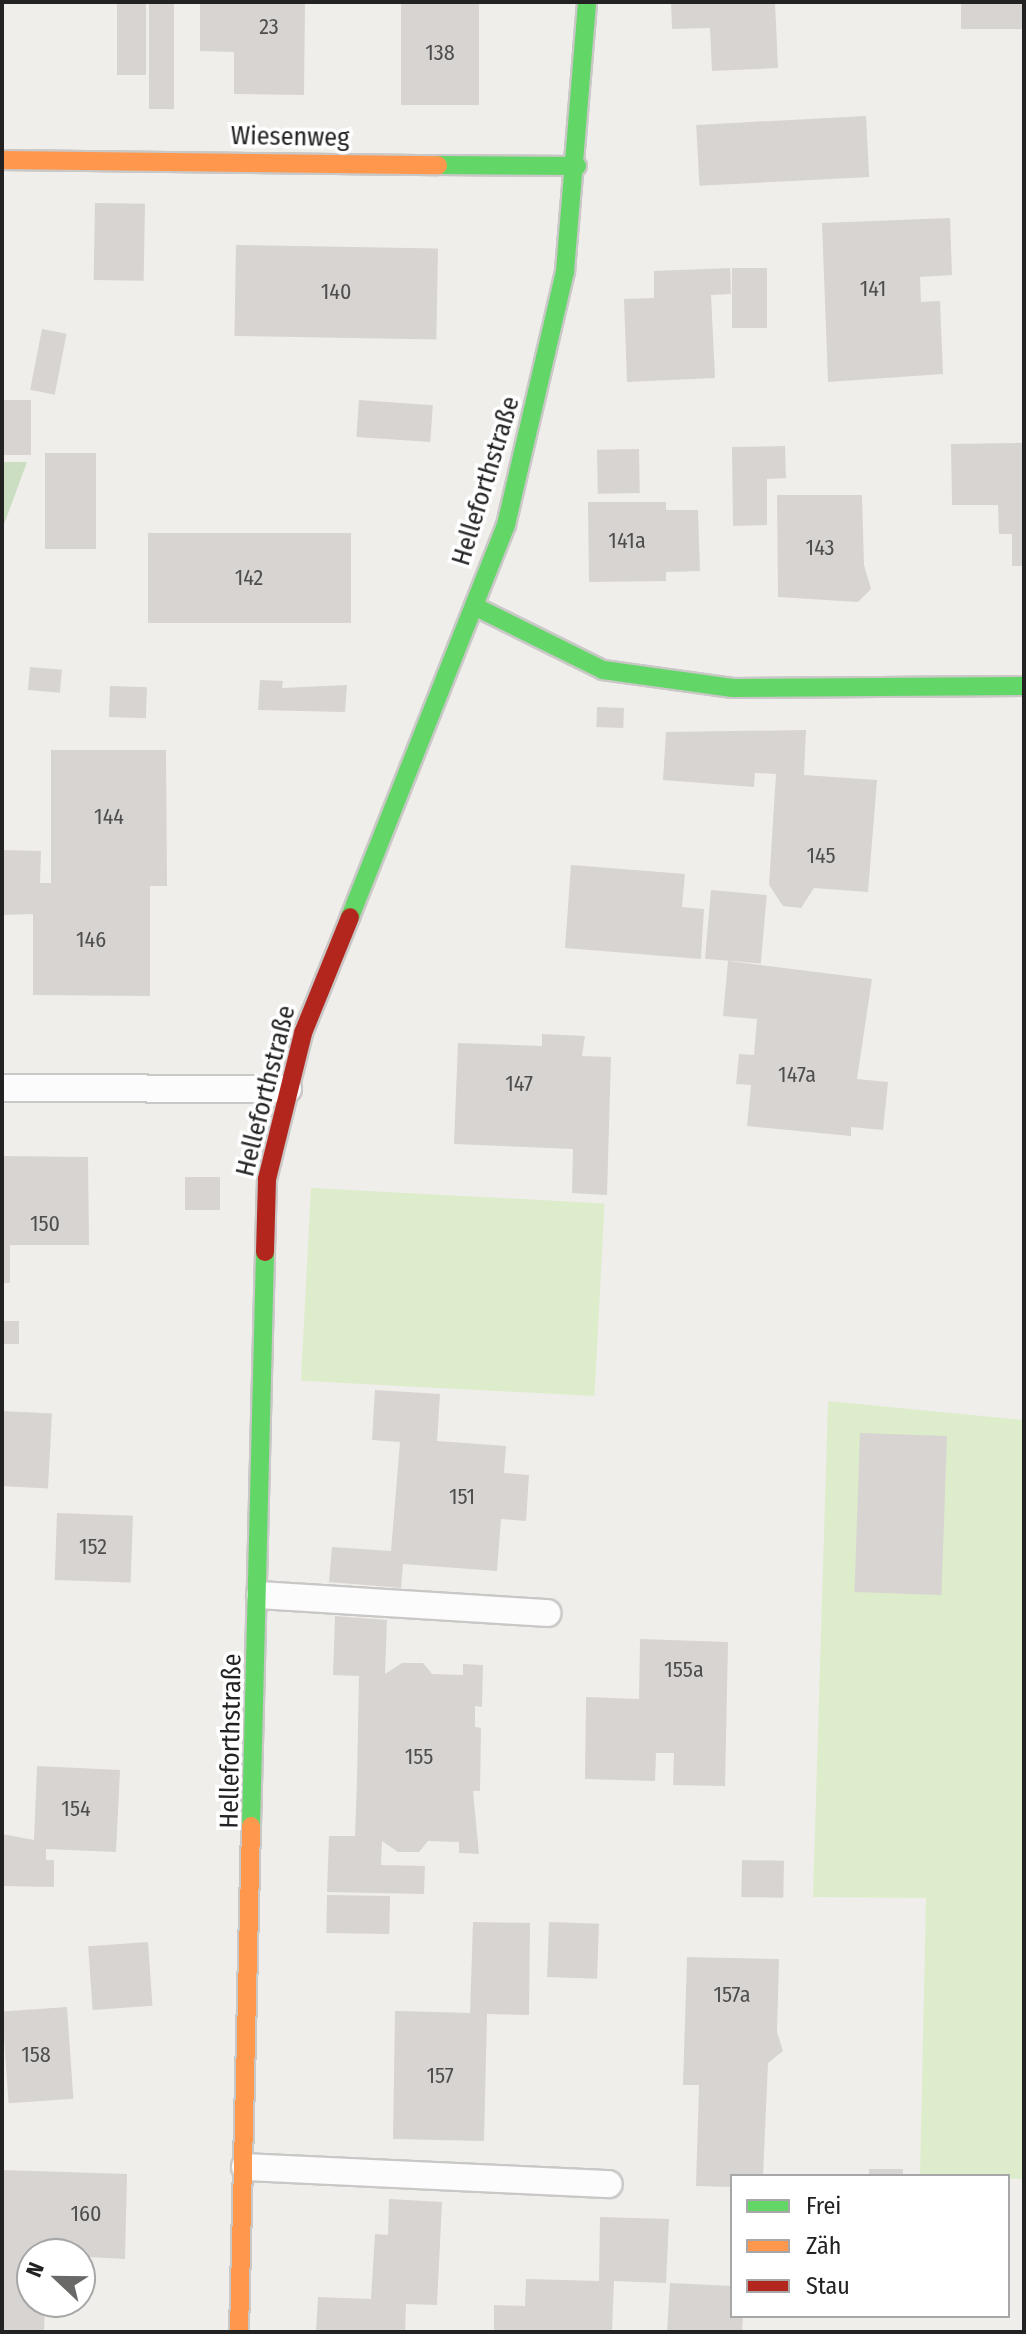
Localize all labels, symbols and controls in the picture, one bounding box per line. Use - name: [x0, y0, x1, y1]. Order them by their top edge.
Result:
- house number: 23: [259, 14, 279, 40]
- house number: 138: [425, 40, 455, 66]
- street label: Wiesenweg: [230, 120, 350, 154]
- house number: 141: [860, 276, 886, 302]
- house number: 140: [321, 279, 351, 305]
- street label: Helleforthstraße: [445, 393, 527, 569]
- house number: 141a: [608, 528, 646, 554]
- house number: 143: [806, 535, 834, 561]
- house number: 142: [235, 565, 263, 591]
- house number: 144: [94, 804, 124, 830]
- house number: 145: [806, 843, 836, 869]
- house number: 146: [76, 927, 106, 953]
- street label: Helleforthstraße: [230, 1002, 302, 1180]
- house number: 147a: [778, 1062, 816, 1088]
- house number: 147: [505, 1071, 533, 1097]
- house number: 150: [30, 1211, 60, 1237]
- house number: 151: [449, 1484, 475, 1510]
- house number: 152: [79, 1534, 107, 1560]
- street label: Helleforthstraße: [214, 1653, 248, 1829]
- house number: 155a: [664, 1657, 704, 1683]
- house number: 155: [405, 1744, 433, 1770]
- house number: 154: [61, 1796, 91, 1822]
- house number: 157a: [713, 1982, 751, 2008]
- house number: 158: [21, 2042, 51, 2068]
- house number: 157: [426, 2063, 454, 2089]
- legend: [730, 2174, 1010, 2318]
- text: Frei: [806, 2192, 841, 2220]
- house number: 160: [71, 2201, 101, 2227]
- text: Zäh: [806, 2232, 841, 2260]
- north arrow: [16, 2238, 96, 2318]
- text: N: [20, 2258, 50, 2281]
- text: Stau: [806, 2272, 850, 2300]

